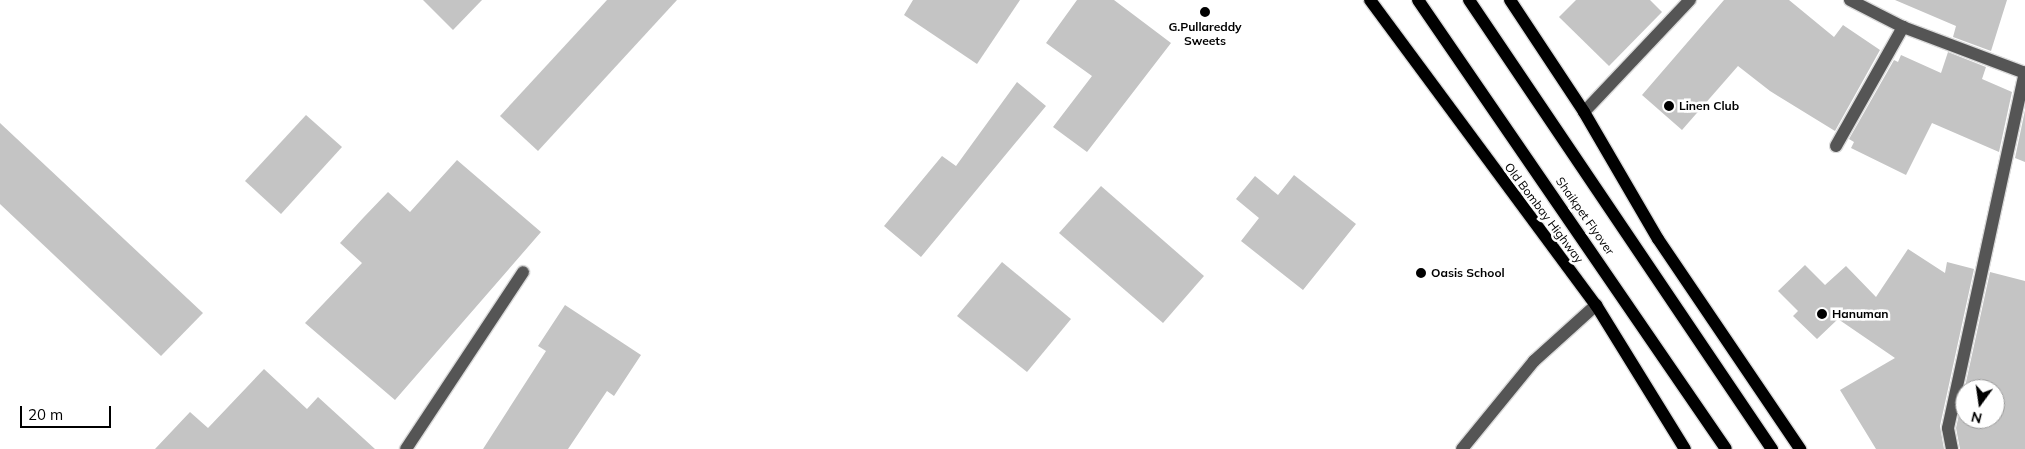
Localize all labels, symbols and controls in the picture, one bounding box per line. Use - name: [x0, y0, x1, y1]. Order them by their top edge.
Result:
- marker: G.Pullareddy Sweets: [1199, 6, 1211, 18]
- place label: G.Pullareddy Sweets: [1168, 20, 1242, 48]
- place label: Linen Club: [1679, 99, 1739, 113]
- marker: Linen Club: [1663, 100, 1675, 112]
- street label: Old Bombay Highway: [1502, 160, 1586, 266]
- street label: Shaikpet Flyover: [1553, 174, 1617, 258]
- place label: Oasis School: [1431, 266, 1505, 280]
- marker: Oasis School: [1415, 267, 1427, 279]
- place label: Hanuman: [1832, 307, 1889, 321]
- marker: Hanuman: [1816, 308, 1828, 320]
- north arrow: [1955, 379, 2005, 429]
- scale bar: [22, 396, 114, 428]
- text: 20 m: [28, 405, 63, 424]
- text: N: [1969, 408, 1984, 428]

